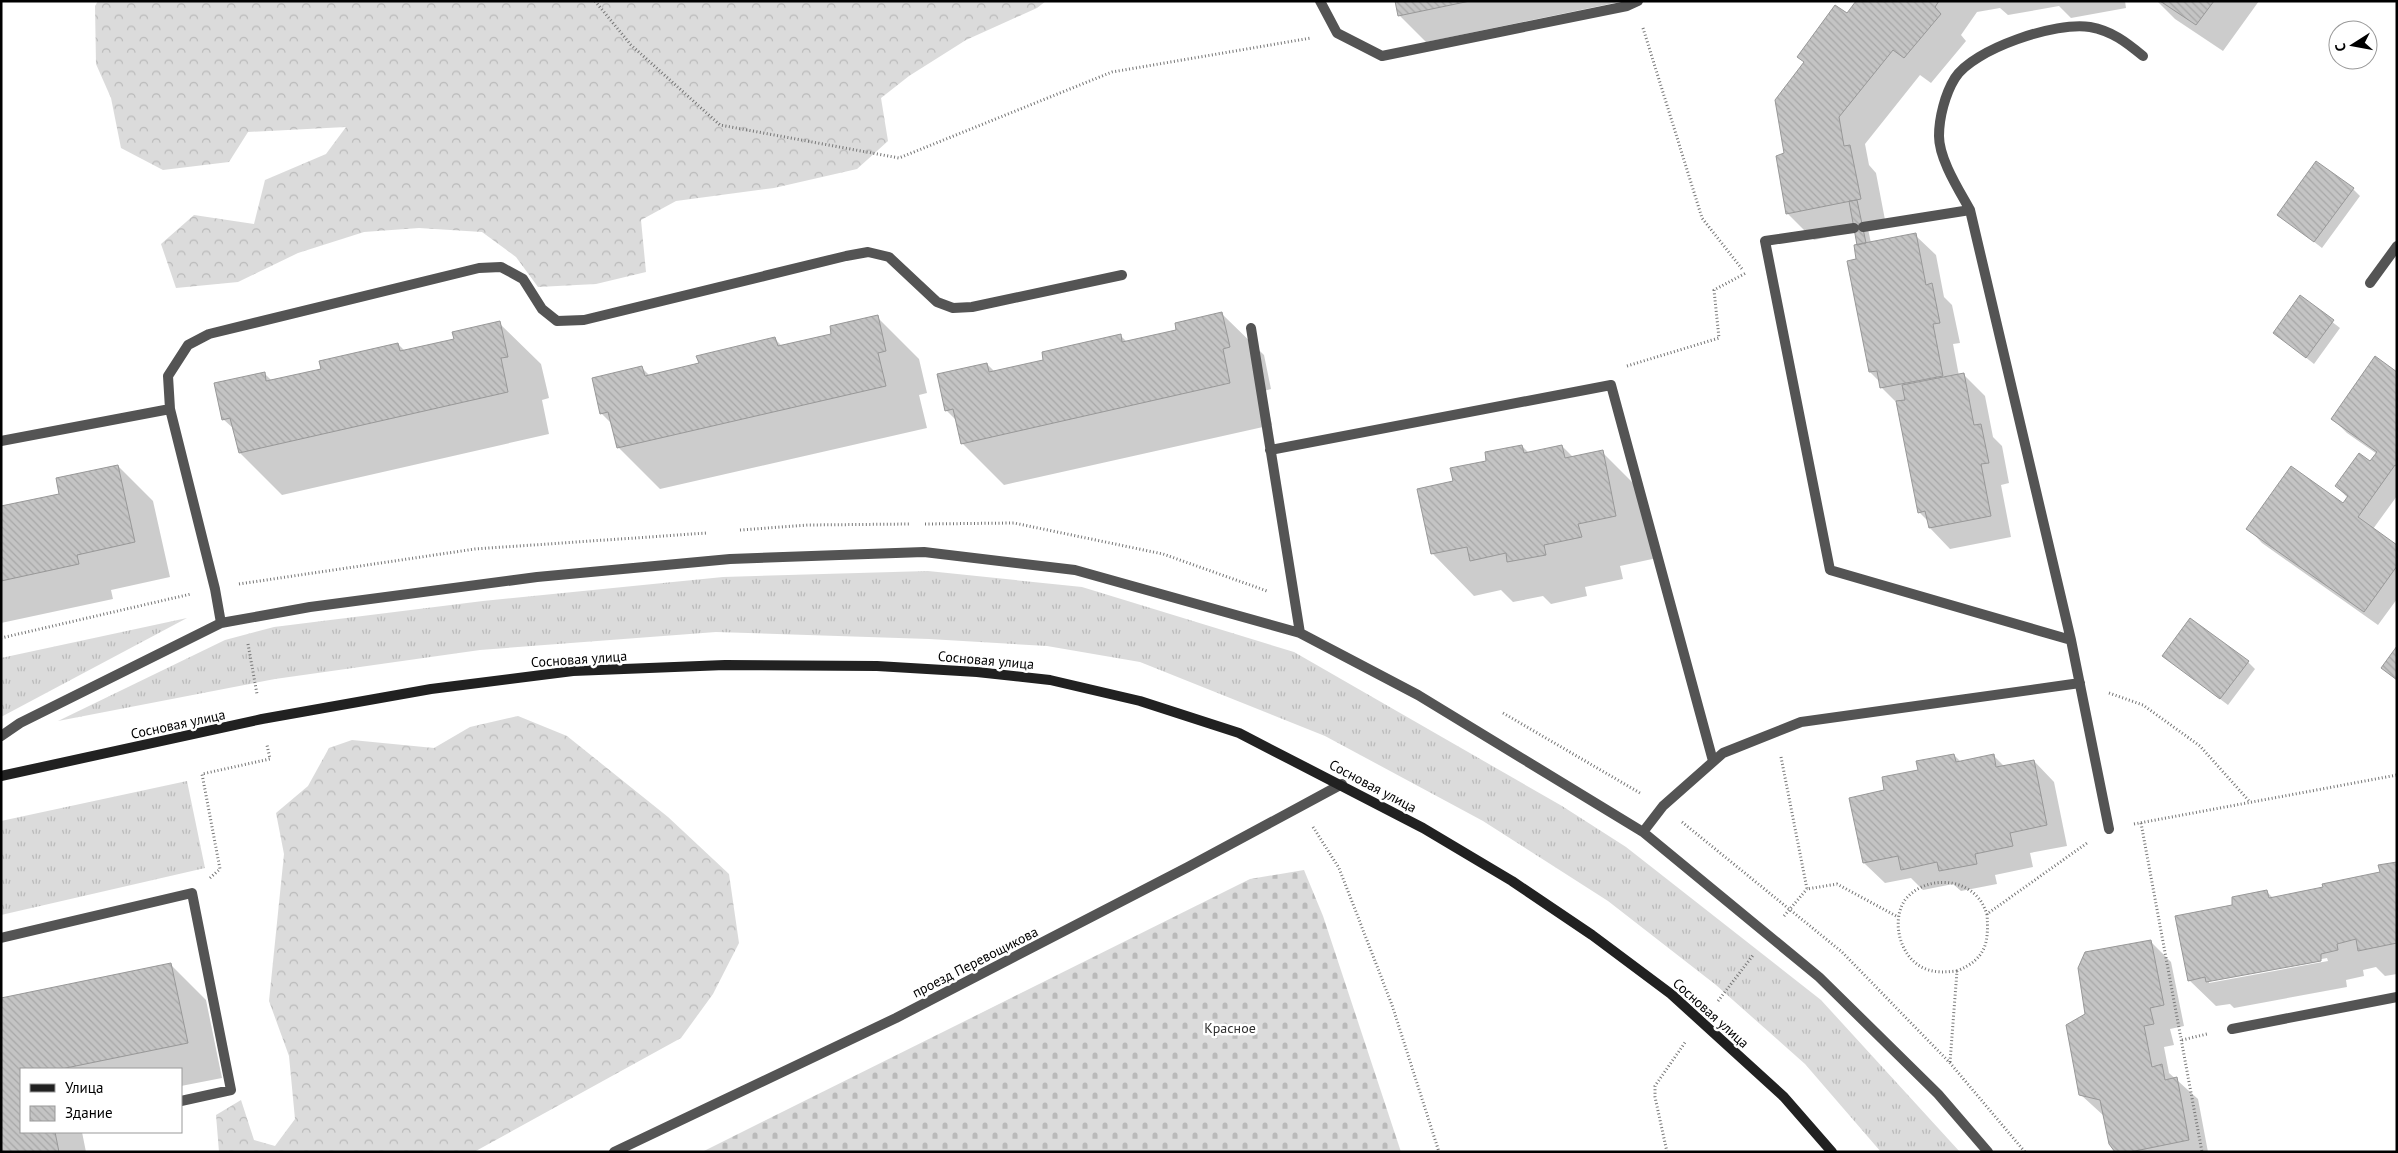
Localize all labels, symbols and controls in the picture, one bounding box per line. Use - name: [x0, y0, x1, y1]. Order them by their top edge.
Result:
- north arrow: [2328, 20, 2378, 70]
- text: С: [2331, 42, 2350, 53]
- street label: Сосновая улица: [530, 647, 628, 671]
- street label: Сосновая улица: [937, 647, 1035, 673]
- street label: Сосновая улица: [129, 705, 227, 743]
- street label: Сосновая улица: [1326, 755, 1420, 817]
- street label: проезд Перевощикова: [909, 922, 1041, 1002]
- street label: Сосновая улица: [1669, 974, 1753, 1052]
- park label: Красное: [1204, 1019, 1256, 1037]
- legend: [20, 1068, 182, 1133]
- text: Улица: [65, 1078, 103, 1097]
- text: Здание: [65, 1103, 113, 1122]

